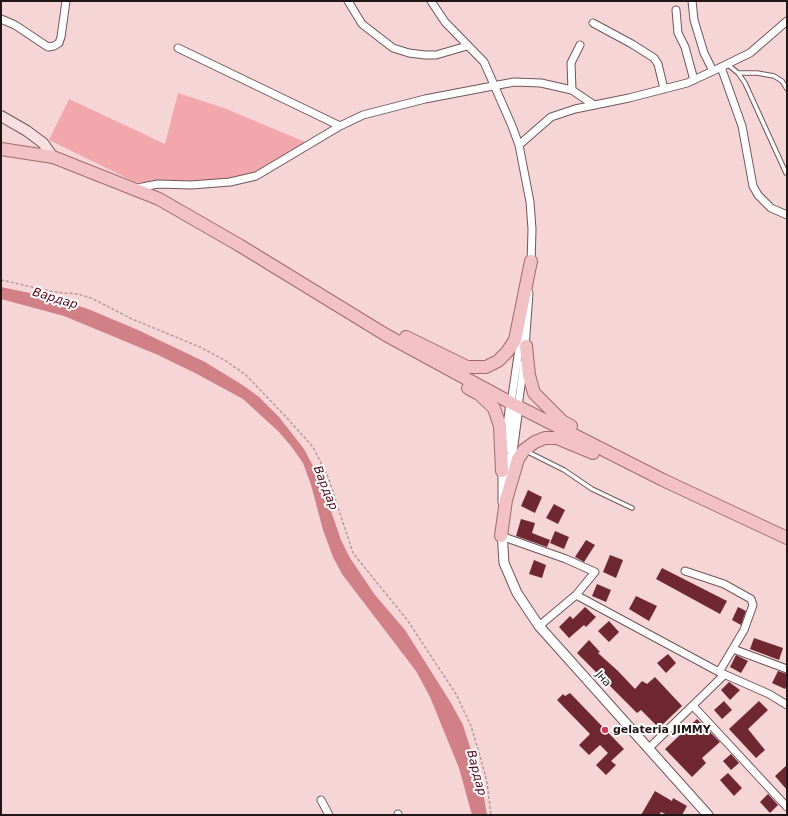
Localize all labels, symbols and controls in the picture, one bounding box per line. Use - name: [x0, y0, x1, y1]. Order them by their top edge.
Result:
- water label: Вардар: [31, 285, 79, 313]
- water label: Вардар: [310, 464, 340, 512]
- street label: Јна: [592, 668, 614, 690]
- place label: gelateria JIMMY: [613, 723, 711, 737]
- marker: gelateria JIMMY: [600, 725, 610, 735]
- water label: Вардар: [463, 749, 489, 797]

